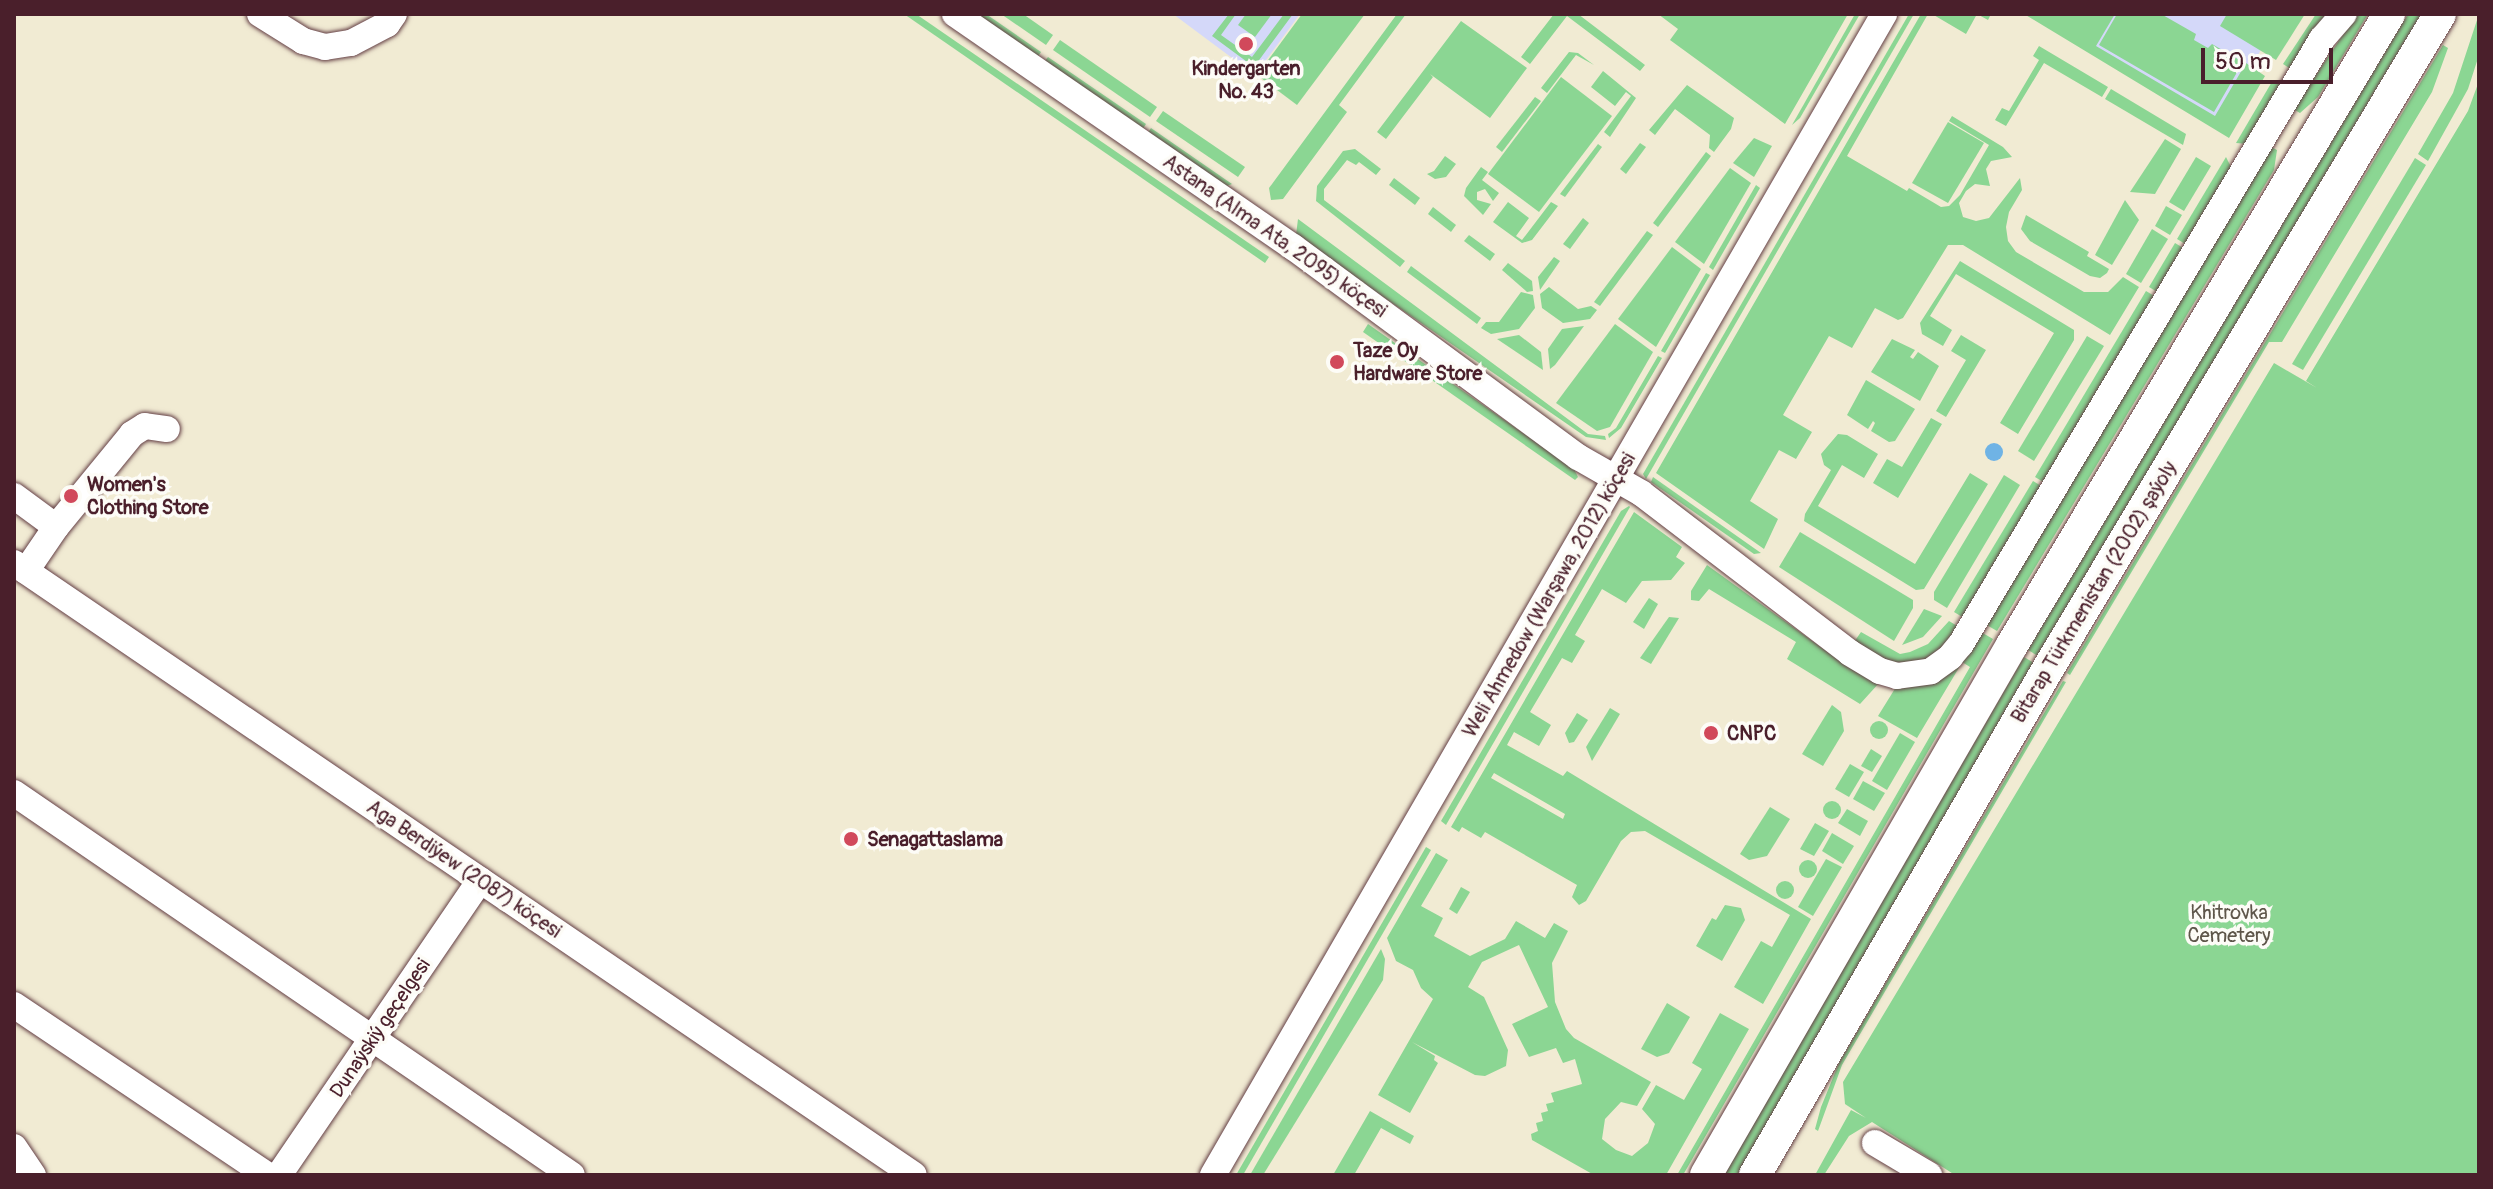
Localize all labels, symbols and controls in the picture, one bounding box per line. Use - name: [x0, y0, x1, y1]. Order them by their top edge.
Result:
- scale bar: [2205, 32, 2337, 82]
- marker: Kindergarten No. 43: [1237, 35, 1255, 53]
- text: 50 m: [2215, 47, 2271, 76]
- place label: Kindergarten No. 43: [1191, 56, 1301, 103]
- street label: Astana (Alma Ata, 2095) köçesi: [1158, 149, 1392, 323]
- place label: Taze Oy Hardware Store: [1353, 338, 1482, 385]
- marker: Taze Oy Hardware Store: [1328, 353, 1346, 371]
- street label: Weli Ahmedow (Warşawa, 2012) köçesi: [1457, 448, 1641, 742]
- street label: Bitarap Türkmenistan (2002) şaýoly: [2006, 457, 2182, 727]
- place label: Women's Clothing Store: [87, 472, 209, 519]
- marker: Women's Clothing Store: [62, 487, 80, 505]
- place label: CNPC: [1727, 721, 1776, 745]
- marker: CNPC: [1702, 724, 1720, 742]
- street label: Aga Berdiýew (2087) köçesi: [362, 795, 566, 943]
- place label: Senagattaslama: [867, 827, 1003, 851]
- marker: Senagattaslama: [842, 830, 860, 848]
- park label: Khitrovka Cemetery: [2187, 901, 2271, 948]
- street label: Dunaýskiý geçelgesi: [325, 954, 435, 1102]

